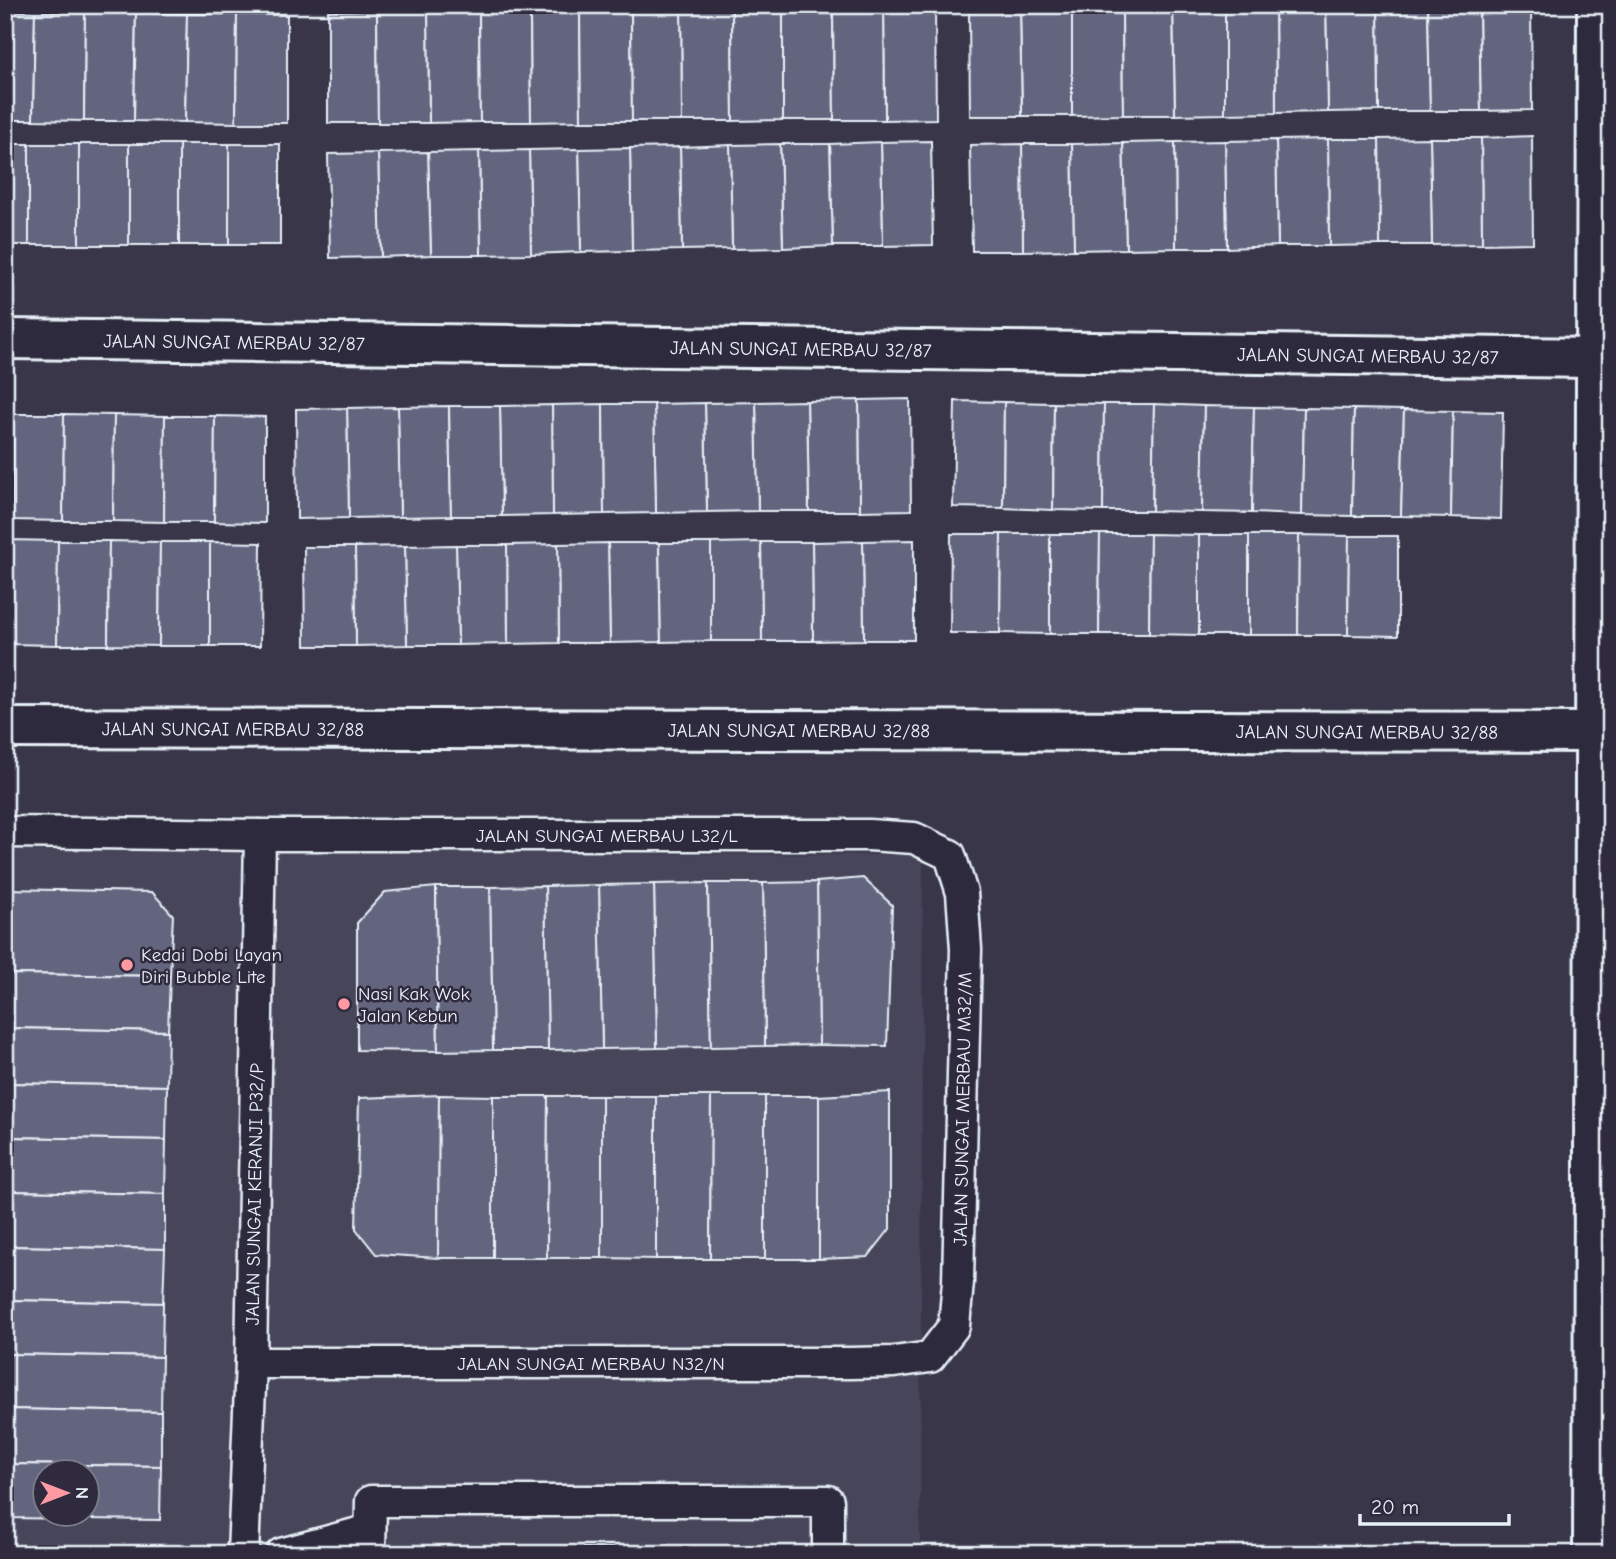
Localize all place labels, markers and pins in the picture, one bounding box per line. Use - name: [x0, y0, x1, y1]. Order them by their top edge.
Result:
- place label: Kedai Dobi Layan Diri Bubble Lite: [141, 944, 282, 988]
- marker: Kedai Dobi Layan Diri Bubble Lite: [119, 957, 135, 973]
- place label: Nasi Kak Wok Jalan Kebun: [358, 983, 471, 1027]
- marker: Nasi Kak Wok Jalan Kebun: [336, 996, 352, 1012]

